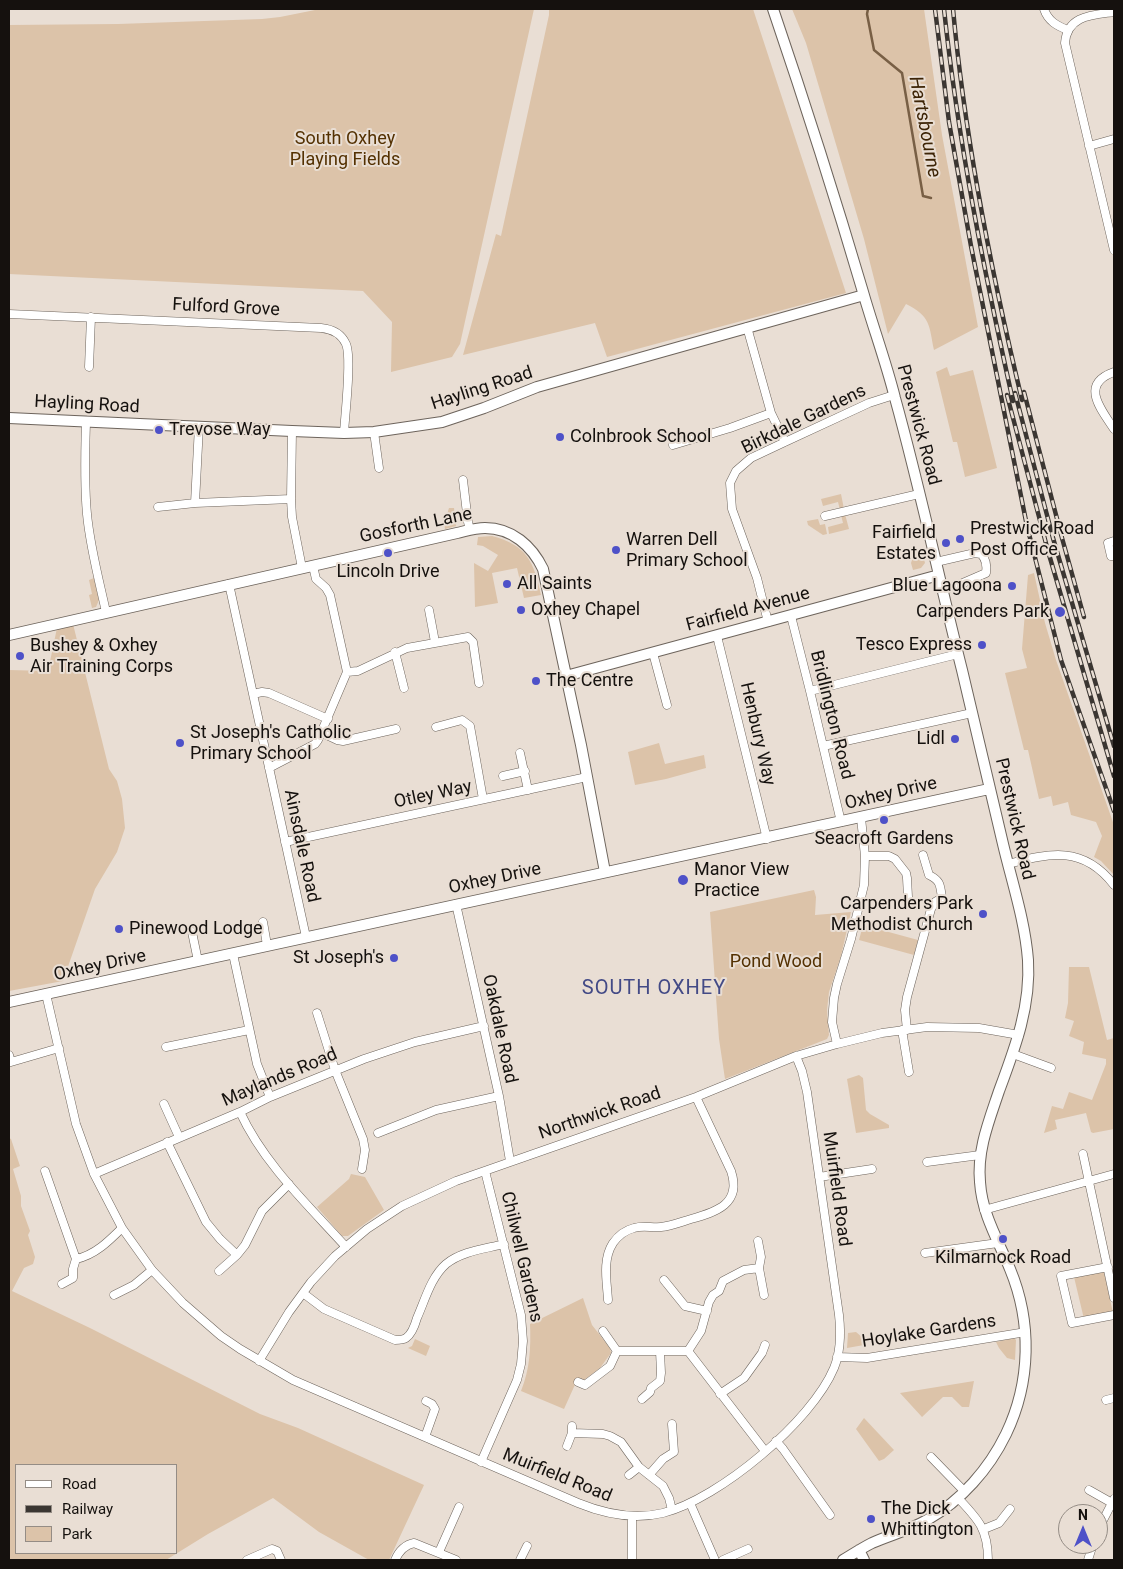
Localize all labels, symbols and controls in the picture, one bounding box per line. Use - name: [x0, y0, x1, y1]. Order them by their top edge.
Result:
- water label: Hartsbourne: [903, 74, 945, 180]
- park label: South Oxhey Playing Fields: [290, 128, 400, 170]
- street label: Fulford Grove: [172, 294, 280, 322]
- street label: Hayling Road: [428, 362, 536, 416]
- street label: Prestwick Road: [891, 362, 945, 488]
- street label: Birkdale Gardens: [738, 381, 870, 459]
- street label: Hayling Road: [34, 391, 140, 419]
- place label: Trevose Way: [169, 419, 270, 441]
- marker: Trevose Way: [153, 424, 165, 436]
- place label: Colnbrook School: [570, 426, 711, 448]
- marker: Colnbrook School: [554, 431, 566, 443]
- street label: Gosforth Lane: [358, 504, 474, 548]
- place label: Prestwick Road Post Office: [970, 518, 1094, 560]
- place label: Fairfield Estates: [872, 522, 936, 564]
- place label: Warren Dell Primary School: [626, 529, 748, 572]
- marker: Prestwick Road Post Office: [954, 533, 966, 545]
- marker: Fairfield Estates: [940, 537, 952, 549]
- marker: Warren Dell Primary School: [610, 544, 622, 556]
- marker: Lincoln Drive: [382, 547, 394, 559]
- place label: Lincoln Drive: [337, 561, 439, 583]
- place label: All Saints: [517, 573, 592, 595]
- place label: Blue Lagoona: [893, 575, 1002, 597]
- marker: All Saints: [501, 578, 513, 590]
- marker: Blue Lagoona: [1006, 580, 1018, 592]
- street label: Fairfield Avenue: [684, 583, 812, 637]
- place label: Oxhey Chapel: [531, 599, 640, 621]
- place label: Carpenders Park: [916, 601, 1049, 623]
- marker: Oxhey Chapel: [515, 604, 527, 616]
- marker: Carpenders Park: [1053, 605, 1067, 619]
- place label: Tesco Express: [856, 634, 972, 656]
- place label: Bushey & Oxhey Air Training Corps: [30, 635, 173, 678]
- marker: Tesco Express: [976, 639, 988, 651]
- street label: Bridlington Road: [805, 648, 857, 782]
- marker: Bushey & Oxhey Air Training Corps: [14, 650, 26, 662]
- place label: The Centre: [546, 670, 633, 692]
- marker: The Centre: [530, 675, 542, 687]
- street label: Henbury Way: [735, 680, 779, 788]
- place label: St Joseph's Catholic Primary School: [190, 722, 351, 764]
- place label: Lidl: [916, 728, 945, 750]
- marker: Lidl: [949, 733, 961, 745]
- marker: St Joseph's Catholic Primary School: [174, 737, 186, 749]
- street label: Prestwick Road: [990, 756, 1038, 882]
- street label: Oxhey Drive: [843, 773, 939, 815]
- street label: Otley Way: [392, 776, 474, 814]
- street label: Ainsdale Road: [278, 788, 324, 904]
- marker: Seacroft Gardens: [878, 814, 890, 826]
- place label: Seacroft Gardens: [814, 828, 954, 850]
- street label: Oxhey Drive: [447, 859, 543, 899]
- place label: Manor View Practice: [694, 859, 789, 902]
- marker: Manor View Practice: [676, 873, 690, 887]
- place label: Carpenders Park Methodist Church: [831, 893, 973, 936]
- marker: Carpenders Park Methodist Church: [977, 908, 989, 920]
- place label: Pinewood Lodge: [129, 918, 263, 940]
- marker: Pinewood Lodge: [113, 923, 125, 935]
- street label: Oxhey Drive: [52, 946, 148, 986]
- place label: St Joseph's: [293, 947, 384, 969]
- park label: Pond Wood: [730, 951, 822, 973]
- marker: St Joseph's: [388, 952, 400, 964]
- street label: Oakdale Road: [477, 973, 521, 1085]
- district label: SOUTH OXHEY: [580, 977, 728, 1001]
- street label: Maylands Road: [219, 1044, 341, 1112]
- street label: Northwick Road: [536, 1083, 664, 1145]
- street label: Muirfield Road: [817, 1130, 855, 1248]
- street label: Chilwell Gardens: [495, 1189, 547, 1325]
- marker: Kilmarnock Road: [997, 1233, 1009, 1245]
- place label: Kilmarnock Road: [935, 1247, 1071, 1269]
- street label: Hoylake Gardens: [860, 1311, 998, 1353]
- street label: Muirfield Road: [499, 1444, 615, 1508]
- legend: [15, 1464, 178, 1554]
- text: Road: [62, 1475, 96, 1493]
- place label: The Dick Whittington: [881, 1498, 973, 1540]
- text: Railway: [62, 1500, 113, 1518]
- north arrow: [1058, 1504, 1108, 1554]
- text: N: [1078, 1507, 1088, 1523]
- marker: The Dick Whittington: [865, 1513, 877, 1525]
- text: Park: [62, 1525, 92, 1543]

